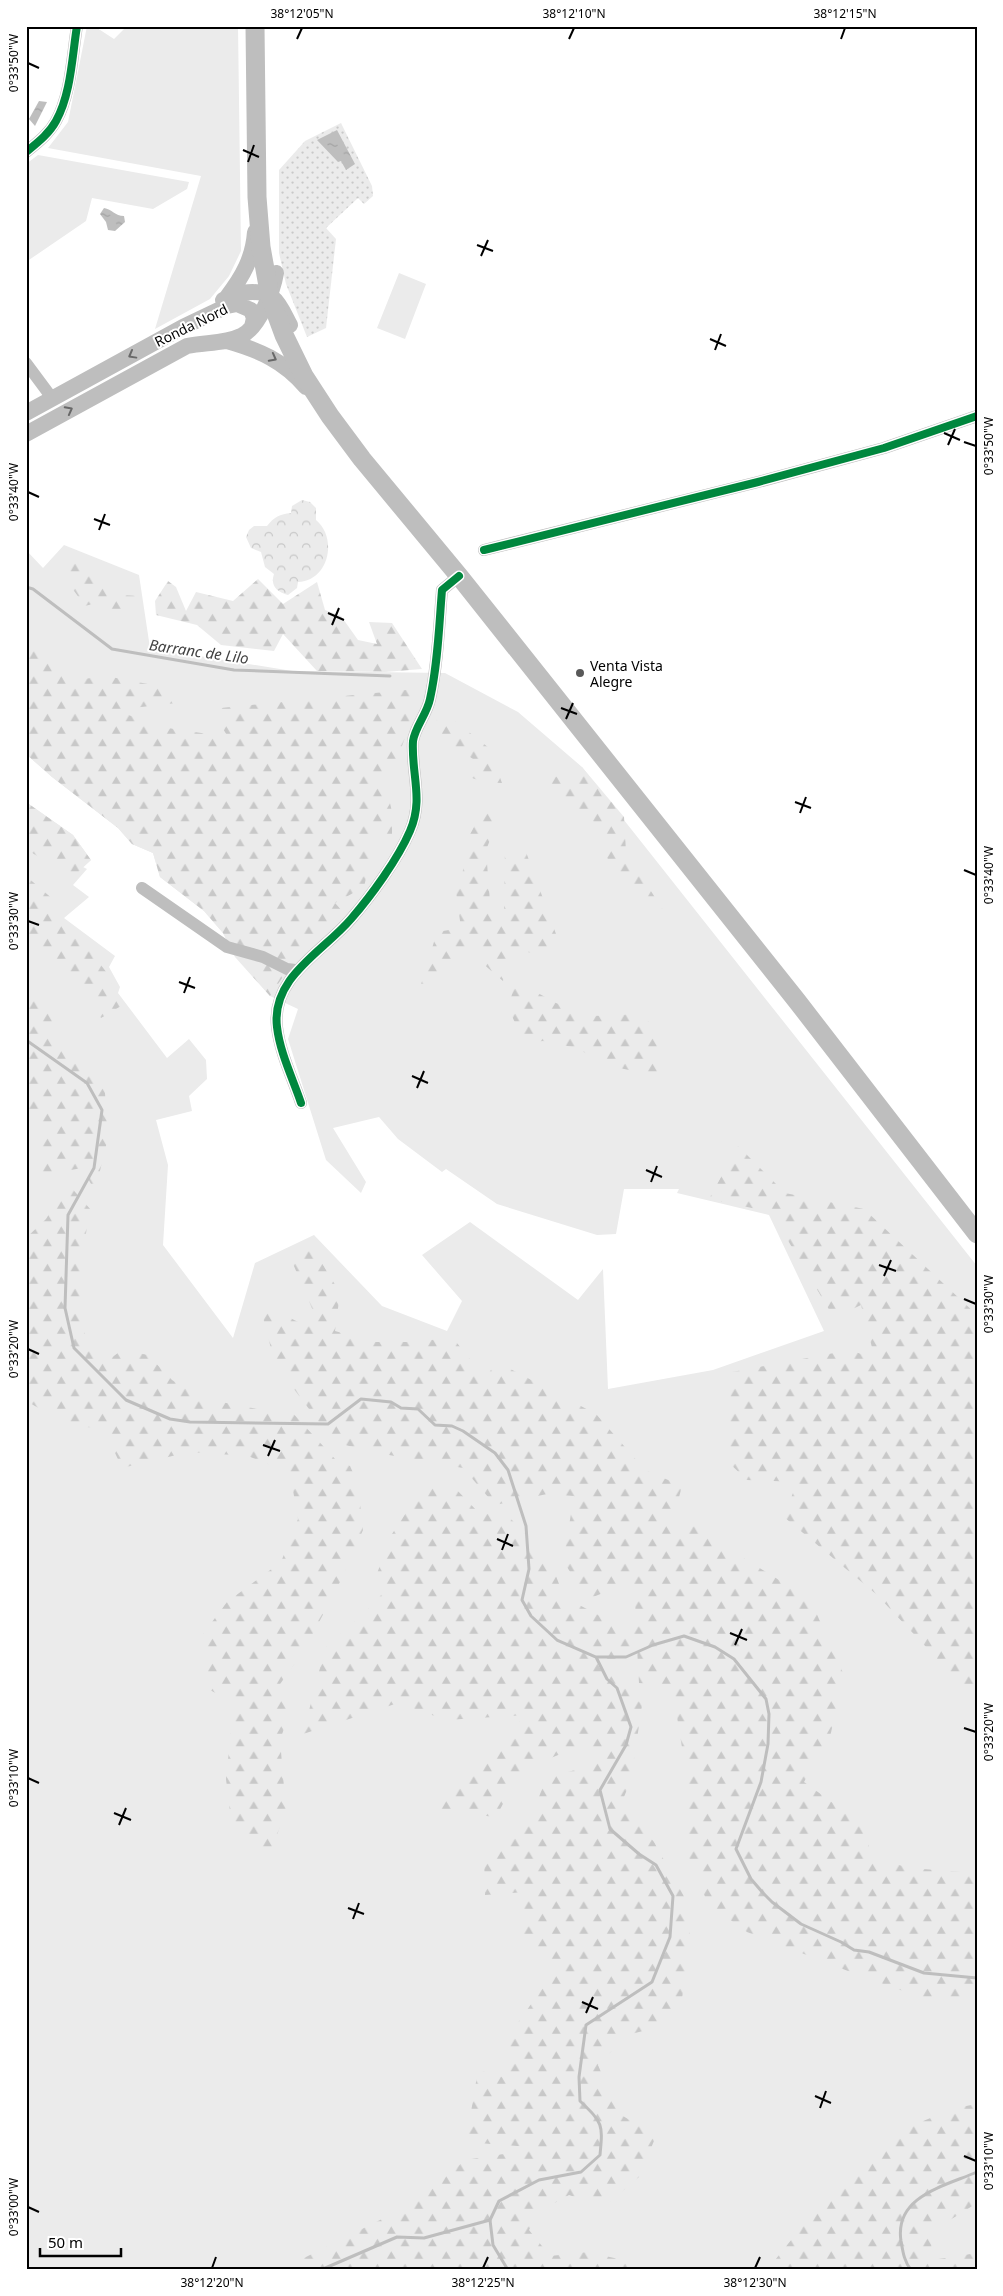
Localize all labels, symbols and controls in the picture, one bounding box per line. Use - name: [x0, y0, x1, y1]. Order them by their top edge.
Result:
- text: 38°12'05"N: [270, 5, 334, 22]
- text: 38°12'10"N: [542, 5, 606, 22]
- text: 38°12'15"N: [813, 5, 877, 22]
- text: 0°33'50"W: [5, 34, 22, 92]
- street label: Ronda Nord: [151, 299, 231, 351]
- one-way arrow: [128, 348, 137, 358]
- one-way arrow: [267, 352, 276, 362]
- one-way arrow: [63, 406, 72, 416]
- text: 0°33'50"W: [980, 417, 997, 475]
- text: 0°33'40"W: [5, 463, 22, 521]
- water label: Barranc de Lilo: [148, 634, 250, 668]
- place label: Venta Vista Alegre: [590, 656, 663, 691]
- marker: Venta Vista Alegre: [574, 667, 586, 679]
- text: 0°33'40"W: [980, 846, 997, 904]
- text: 0°33'30"W: [5, 892, 22, 950]
- text: 0°33'30"W: [980, 1275, 997, 1333]
- text: 0°33'20"W: [5, 1320, 22, 1378]
- text: 0°33'20"W: [980, 1703, 997, 1761]
- text: 0°33'10"W: [5, 1749, 22, 1807]
- text: 0°33'10"W: [980, 2132, 997, 2190]
- text: 0°33'00"W: [5, 2178, 22, 2236]
- scale bar: [40, 2226, 121, 2258]
- text: 50 m: [48, 2232, 83, 2252]
- text: 38°12'20"N: [180, 2274, 244, 2291]
- text: 38°12'25"N: [451, 2274, 515, 2291]
- text: 38°12'30"N: [723, 2274, 787, 2291]

